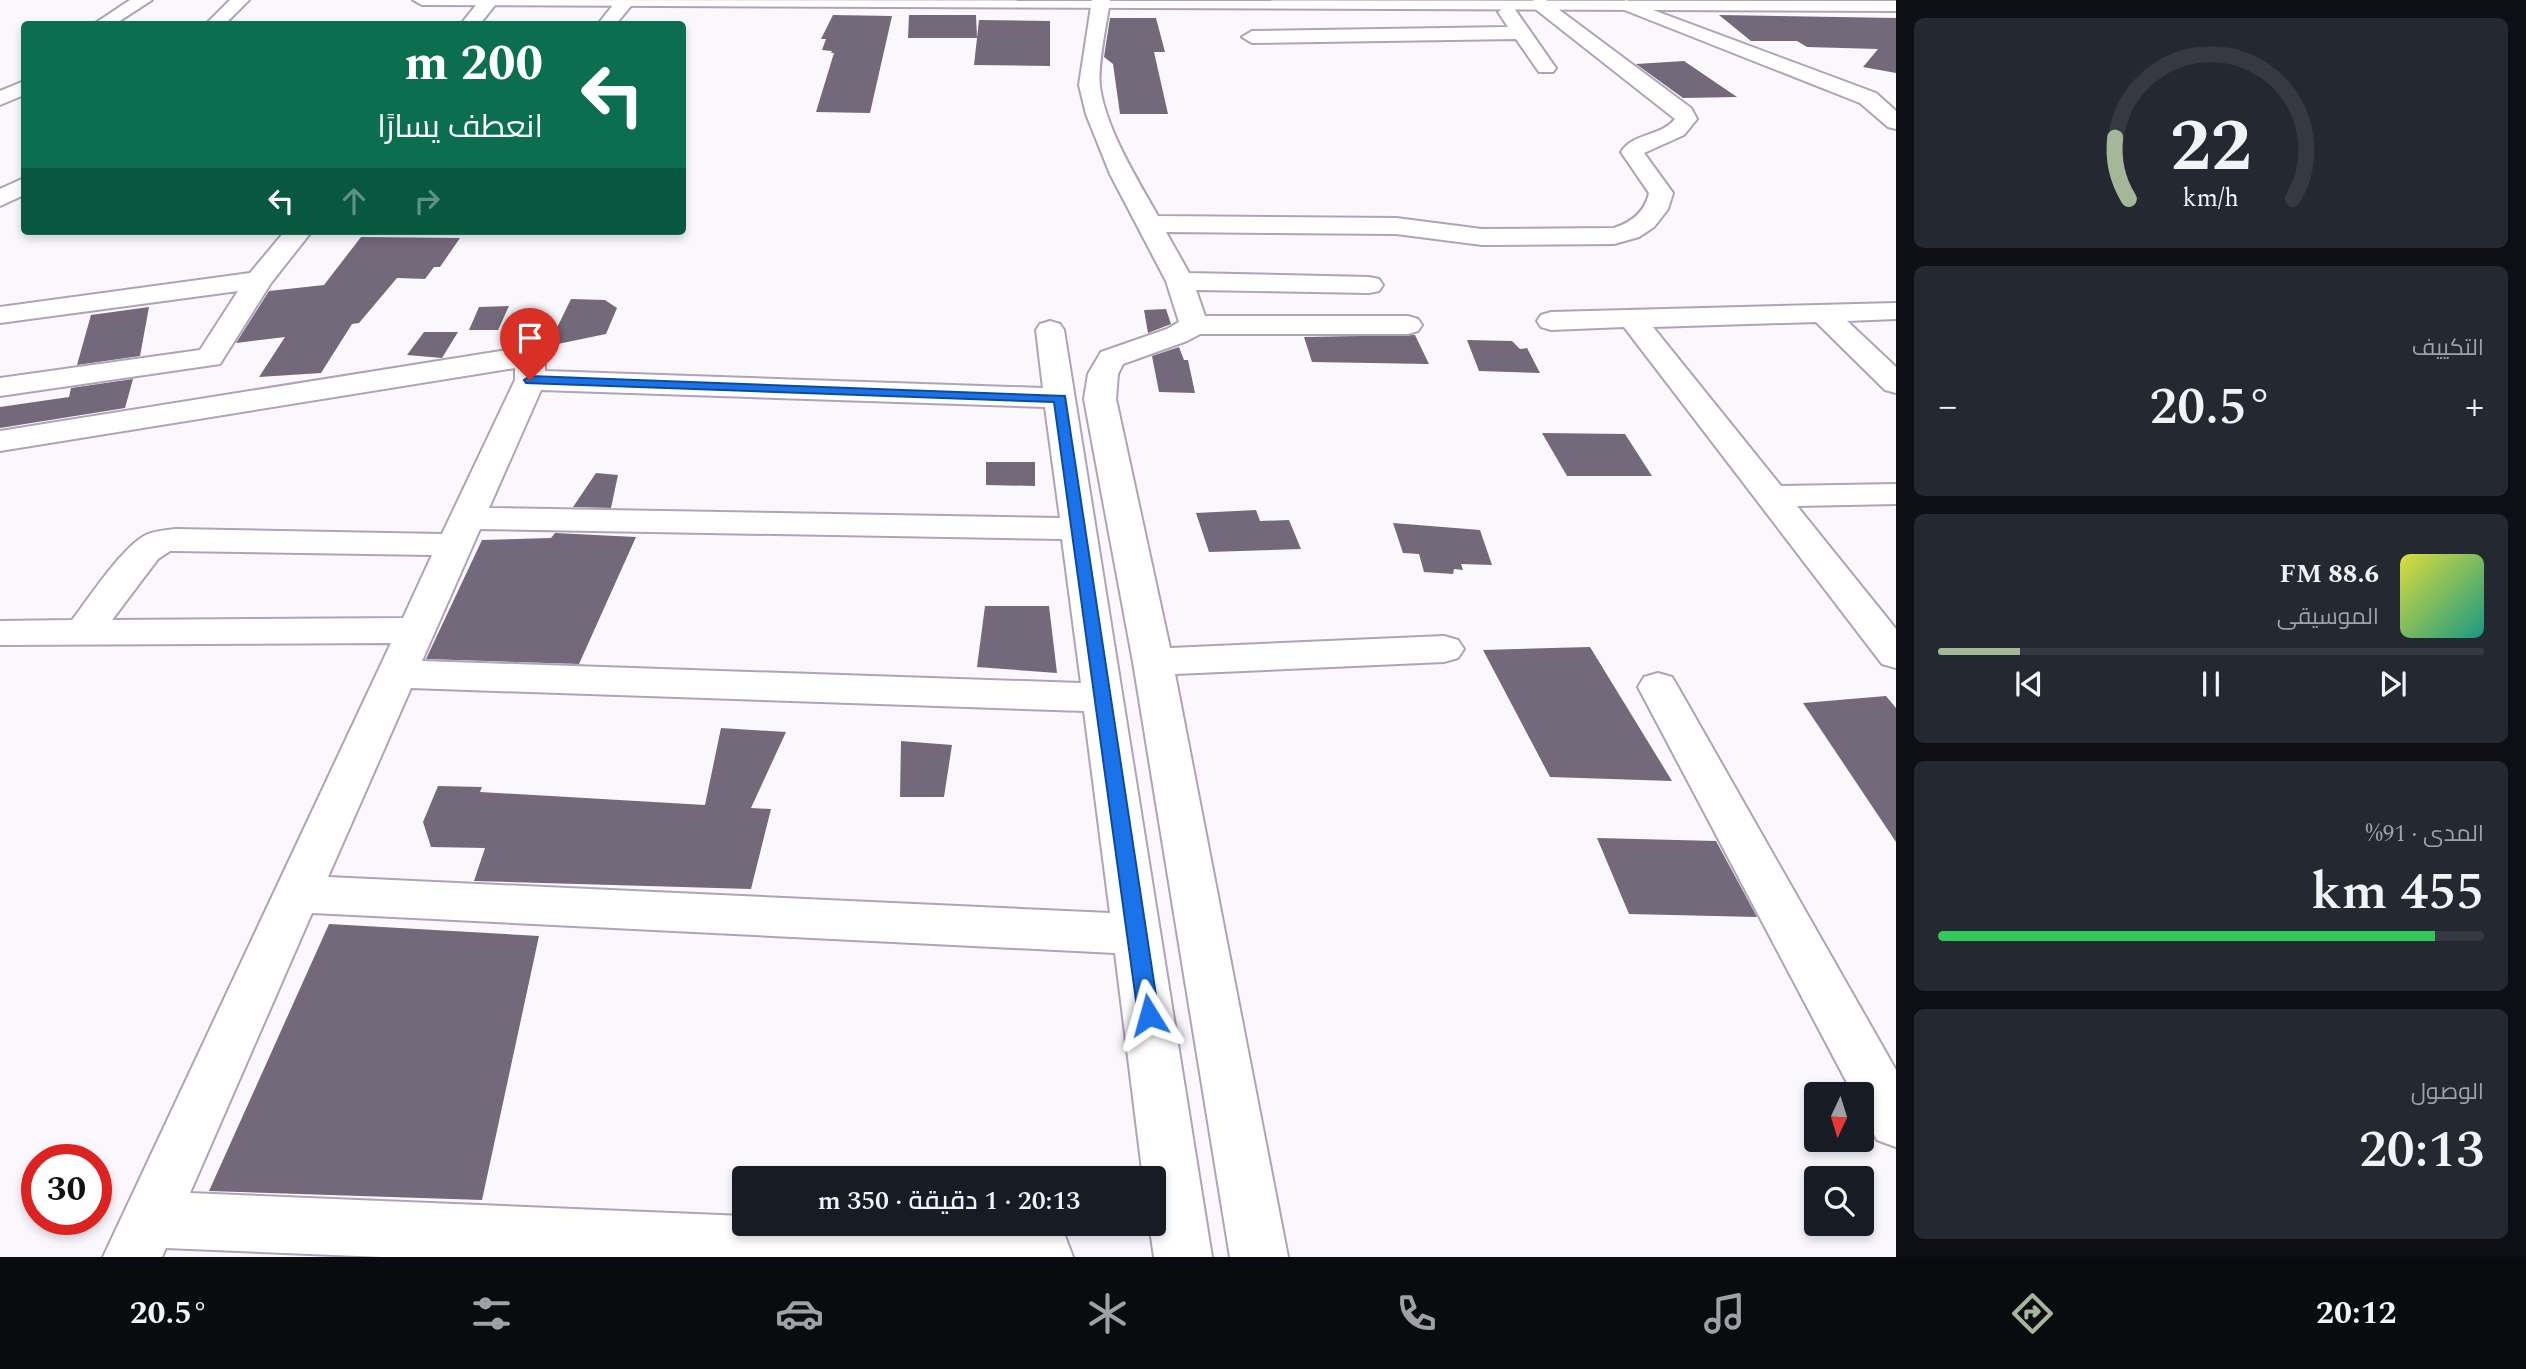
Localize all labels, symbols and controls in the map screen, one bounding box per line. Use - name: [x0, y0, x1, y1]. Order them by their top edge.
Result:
- text: 200 m: [404, 27, 543, 102]
- icon: left: [567, 49, 658, 140]
- text: 22: [2170, 92, 2252, 203]
- text: انعطف يسارًا: [377, 103, 543, 152]
- text: km/h: [2183, 180, 2239, 218]
- icon: left: [262, 182, 300, 220]
- icon: ahead: [335, 182, 373, 220]
- icon: right: [408, 182, 446, 220]
- pin: [500, 308, 560, 380]
- icon: arrive: [511, 319, 549, 357]
- text: التكييف: [2412, 331, 2484, 366]
- text: 20.5°: [2149, 368, 2273, 447]
- text: −: [1938, 378, 1957, 436]
- text: +: [2465, 378, 2484, 436]
- text: 88.6 FM: [2279, 554, 2379, 594]
- text: الموسيقى: [2277, 600, 2379, 635]
- icon: previous: [2010, 665, 2048, 703]
- icon: pause: [2192, 665, 2230, 703]
- icon: next: [2374, 665, 2412, 703]
- text: المدى · 91%: [2366, 817, 2484, 852]
- text: 455 km: [2311, 853, 2484, 932]
- position arrow: [1112, 978, 1186, 1052]
- text: الوصول: [2411, 1075, 2484, 1110]
- north arrow: [1804, 1082, 1874, 1152]
- map controls: [1804, 1082, 1874, 1236]
- text: 20:13: [2359, 1111, 2484, 1190]
- speed limit sign: 30: [21, 1144, 112, 1235]
- button: search: [1804, 1166, 1874, 1236]
- text: 20:13 · 1 دقيقة · 350 m: [818, 1181, 1080, 1221]
- text: 20.5°: [130, 1289, 208, 1338]
- icon: filters: [467, 1289, 516, 1338]
- icon: car: [775, 1289, 824, 1338]
- icon: climate: [1083, 1289, 1132, 1338]
- icon: phone: [1392, 1289, 1441, 1338]
- icon: music: [1700, 1289, 1749, 1338]
- icon: directions: [2008, 1289, 2057, 1338]
- text: 20:12: [2316, 1289, 2396, 1338]

